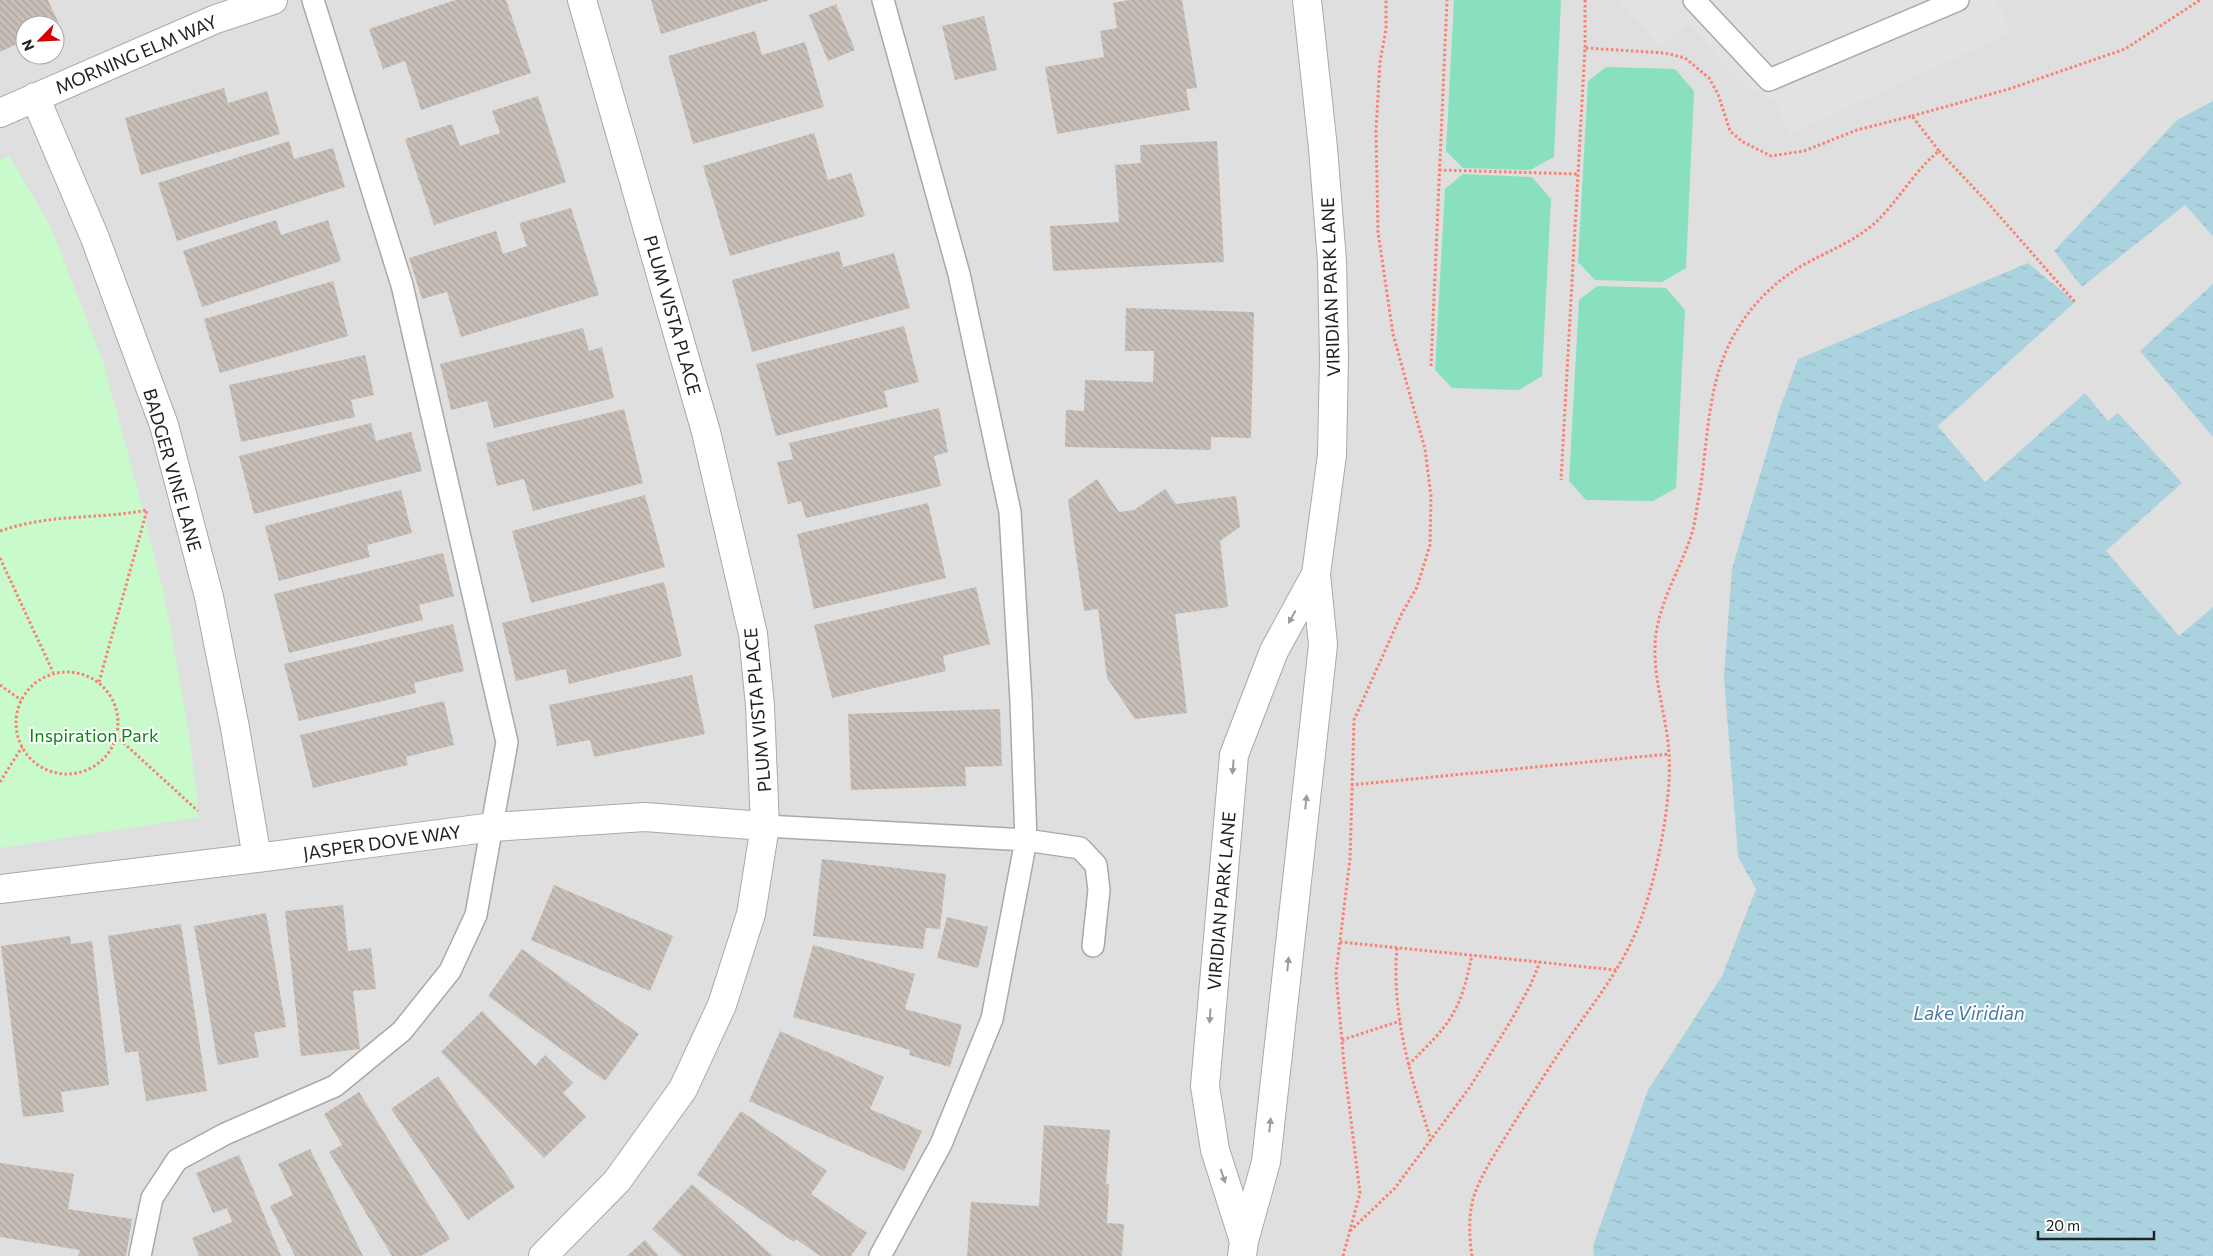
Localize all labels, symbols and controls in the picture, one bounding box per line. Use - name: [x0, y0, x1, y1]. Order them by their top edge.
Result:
- street label: MORNING ELM WAY: [52, 10, 221, 98]
- north arrow: [15, 15, 65, 65]
- text: N: [18, 37, 38, 54]
- street label: VIRIDIAN PARK LANE: [1316, 197, 1344, 377]
- street label: PLUM VISTA PLACE: [640, 233, 706, 397]
- street label: BADGER VINE LANE: [139, 386, 207, 554]
- one-way arrow: [1288, 610, 1297, 623]
- street label: PLUM VISTA PLACE: [739, 627, 775, 793]
- park label: Inspiration Park: [29, 724, 159, 746]
- one-way arrow: [1229, 759, 1237, 775]
- one-way arrow: [1302, 794, 1310, 810]
- street label: VIRIDIAN PARK LANE: [1202, 811, 1240, 991]
- street label: JASPER DOVE WAY: [302, 820, 463, 864]
- one-way arrow: [1284, 955, 1292, 971]
- water label: Lake Viridian: [1913, 1001, 2025, 1024]
- one-way arrow: [1205, 1008, 1213, 1024]
- one-way arrow: [1266, 1117, 1274, 1133]
- one-way arrow: [1220, 1169, 1227, 1184]
- scale bar: [2038, 1208, 2154, 1240]
- text: 20 m: [2046, 1216, 2080, 1234]

